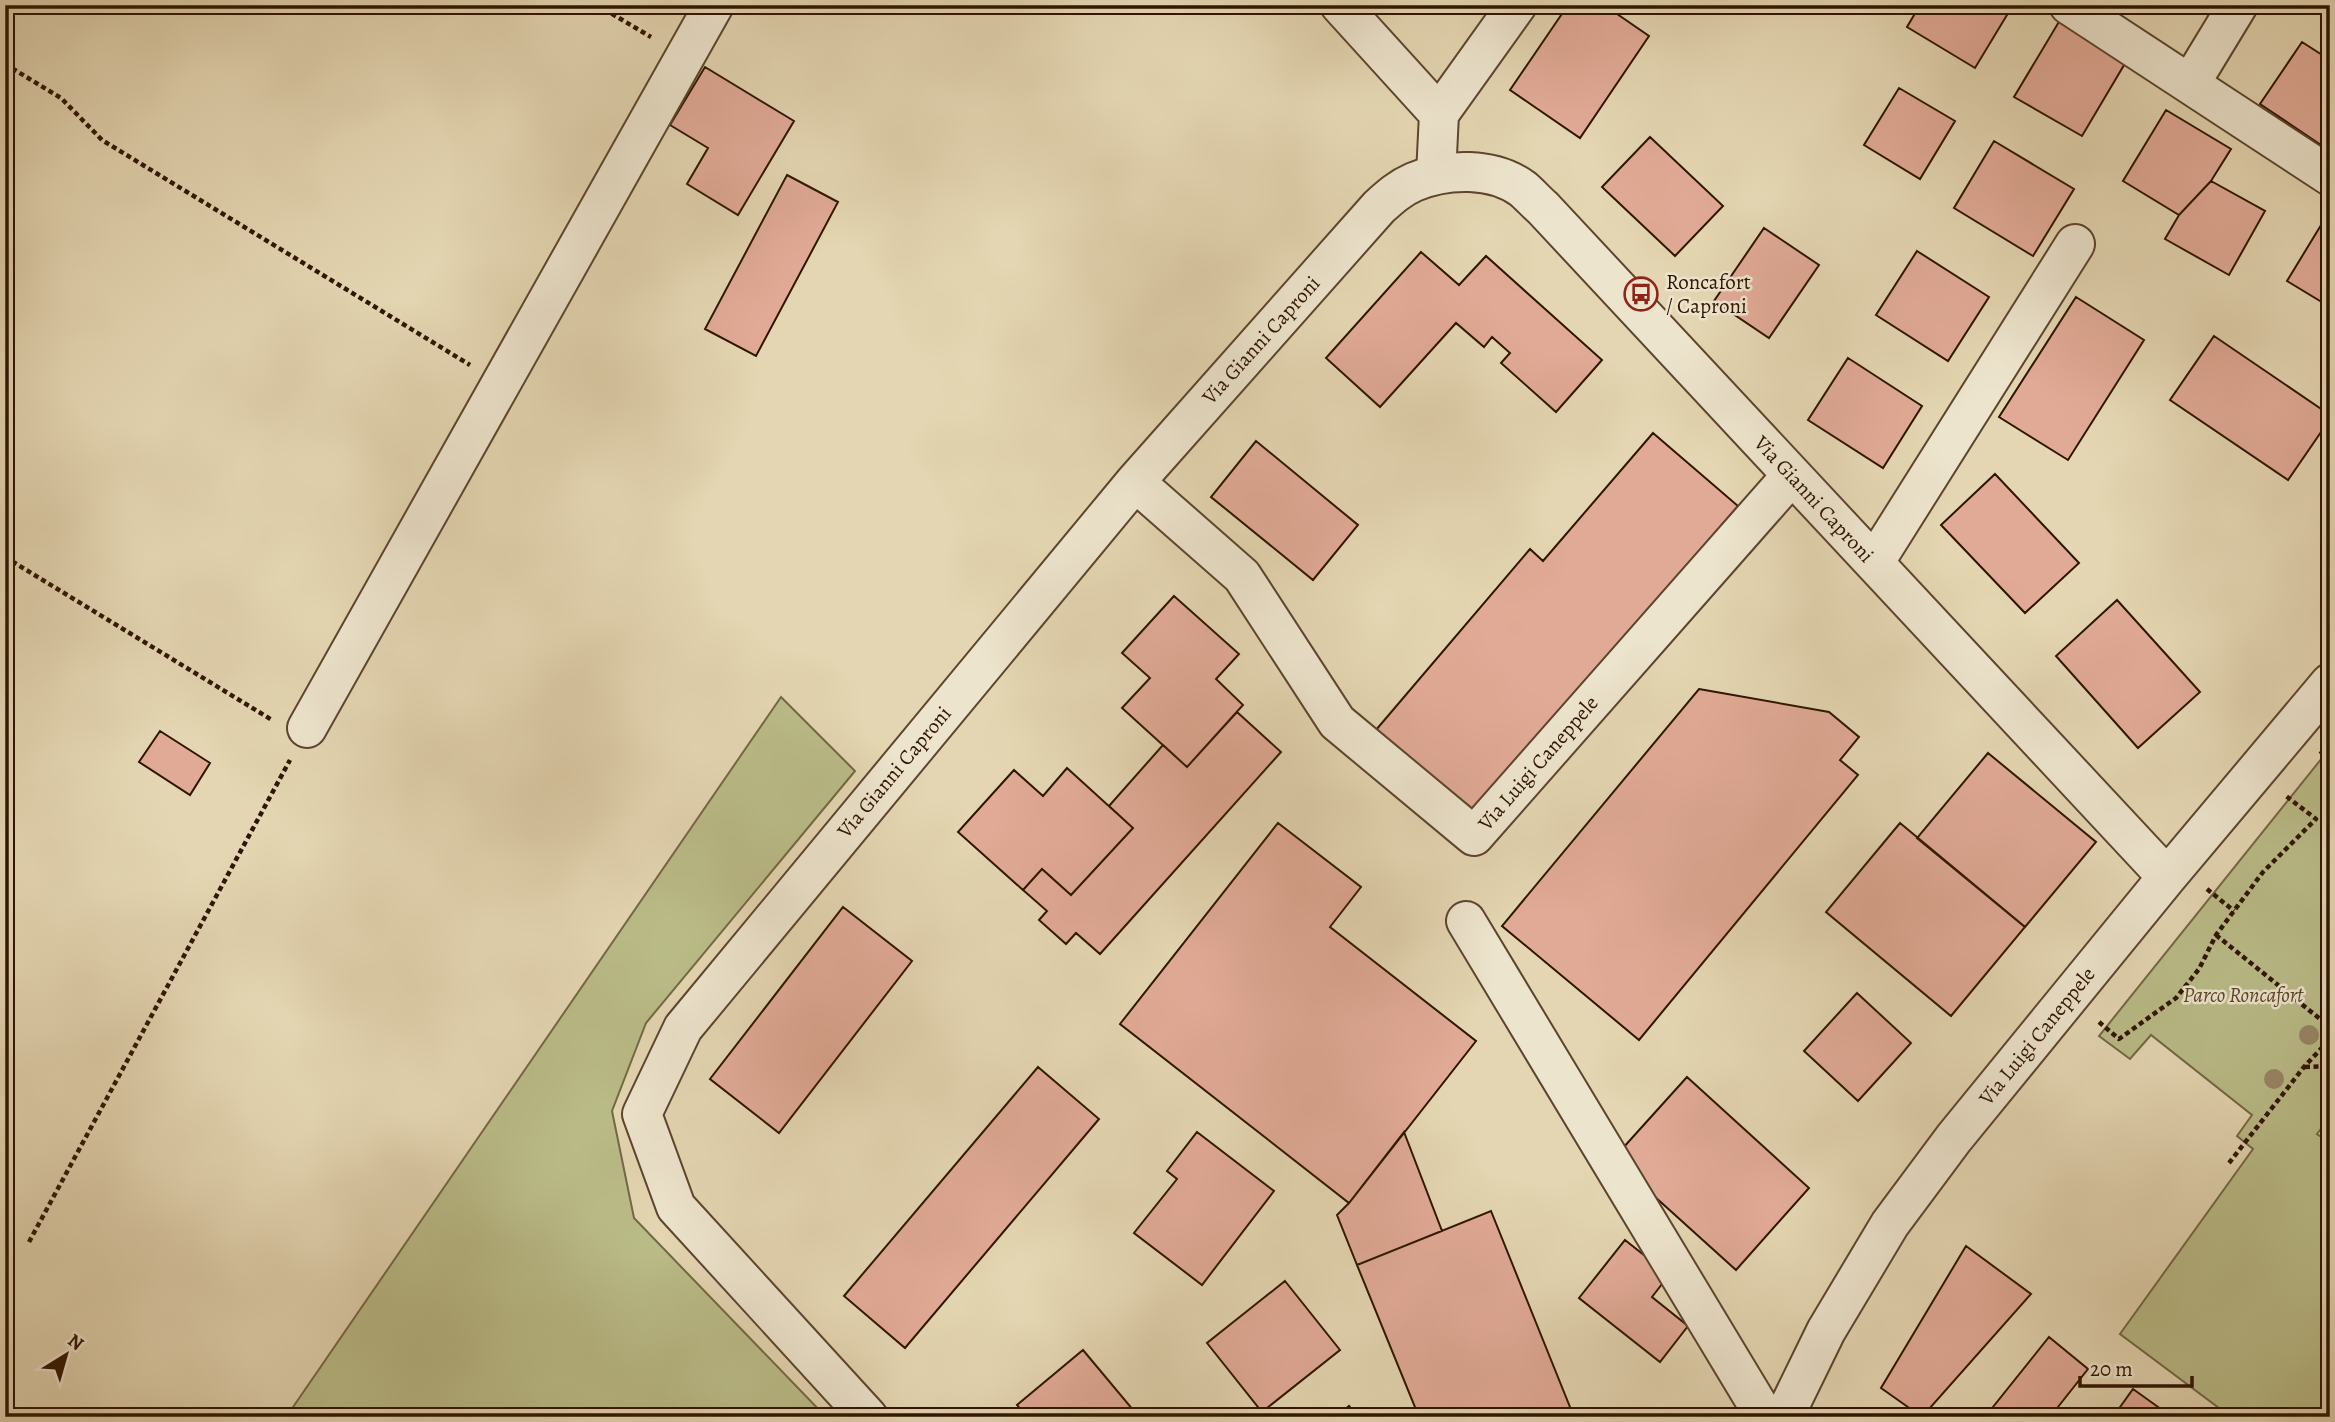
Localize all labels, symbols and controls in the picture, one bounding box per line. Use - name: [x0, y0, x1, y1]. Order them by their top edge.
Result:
- place label: Roncafort / Caproni: [1666, 268, 1751, 320]
- street label: Via Gianni Caproni: [1195, 270, 1326, 411]
- bus stop icon: Roncafort / Caproni: [1622, 275, 1660, 313]
- street label: Via Gianni Caproni: [1747, 429, 1880, 569]
- street label: Via Luigi Caneppele: [1471, 690, 1604, 837]
- street label: Via Gianni Caproni: [830, 700, 957, 845]
- street label: Via Luigi Caneppele: [1972, 961, 2101, 1112]
- park label: Parco Roncafort: [2183, 981, 2304, 1009]
- north arrow: [32, 1320, 102, 1390]
- text: N: [62, 1328, 89, 1357]
- scale bar: [2080, 1345, 2192, 1389]
- text: 20 m: [2090, 1355, 2133, 1383]

